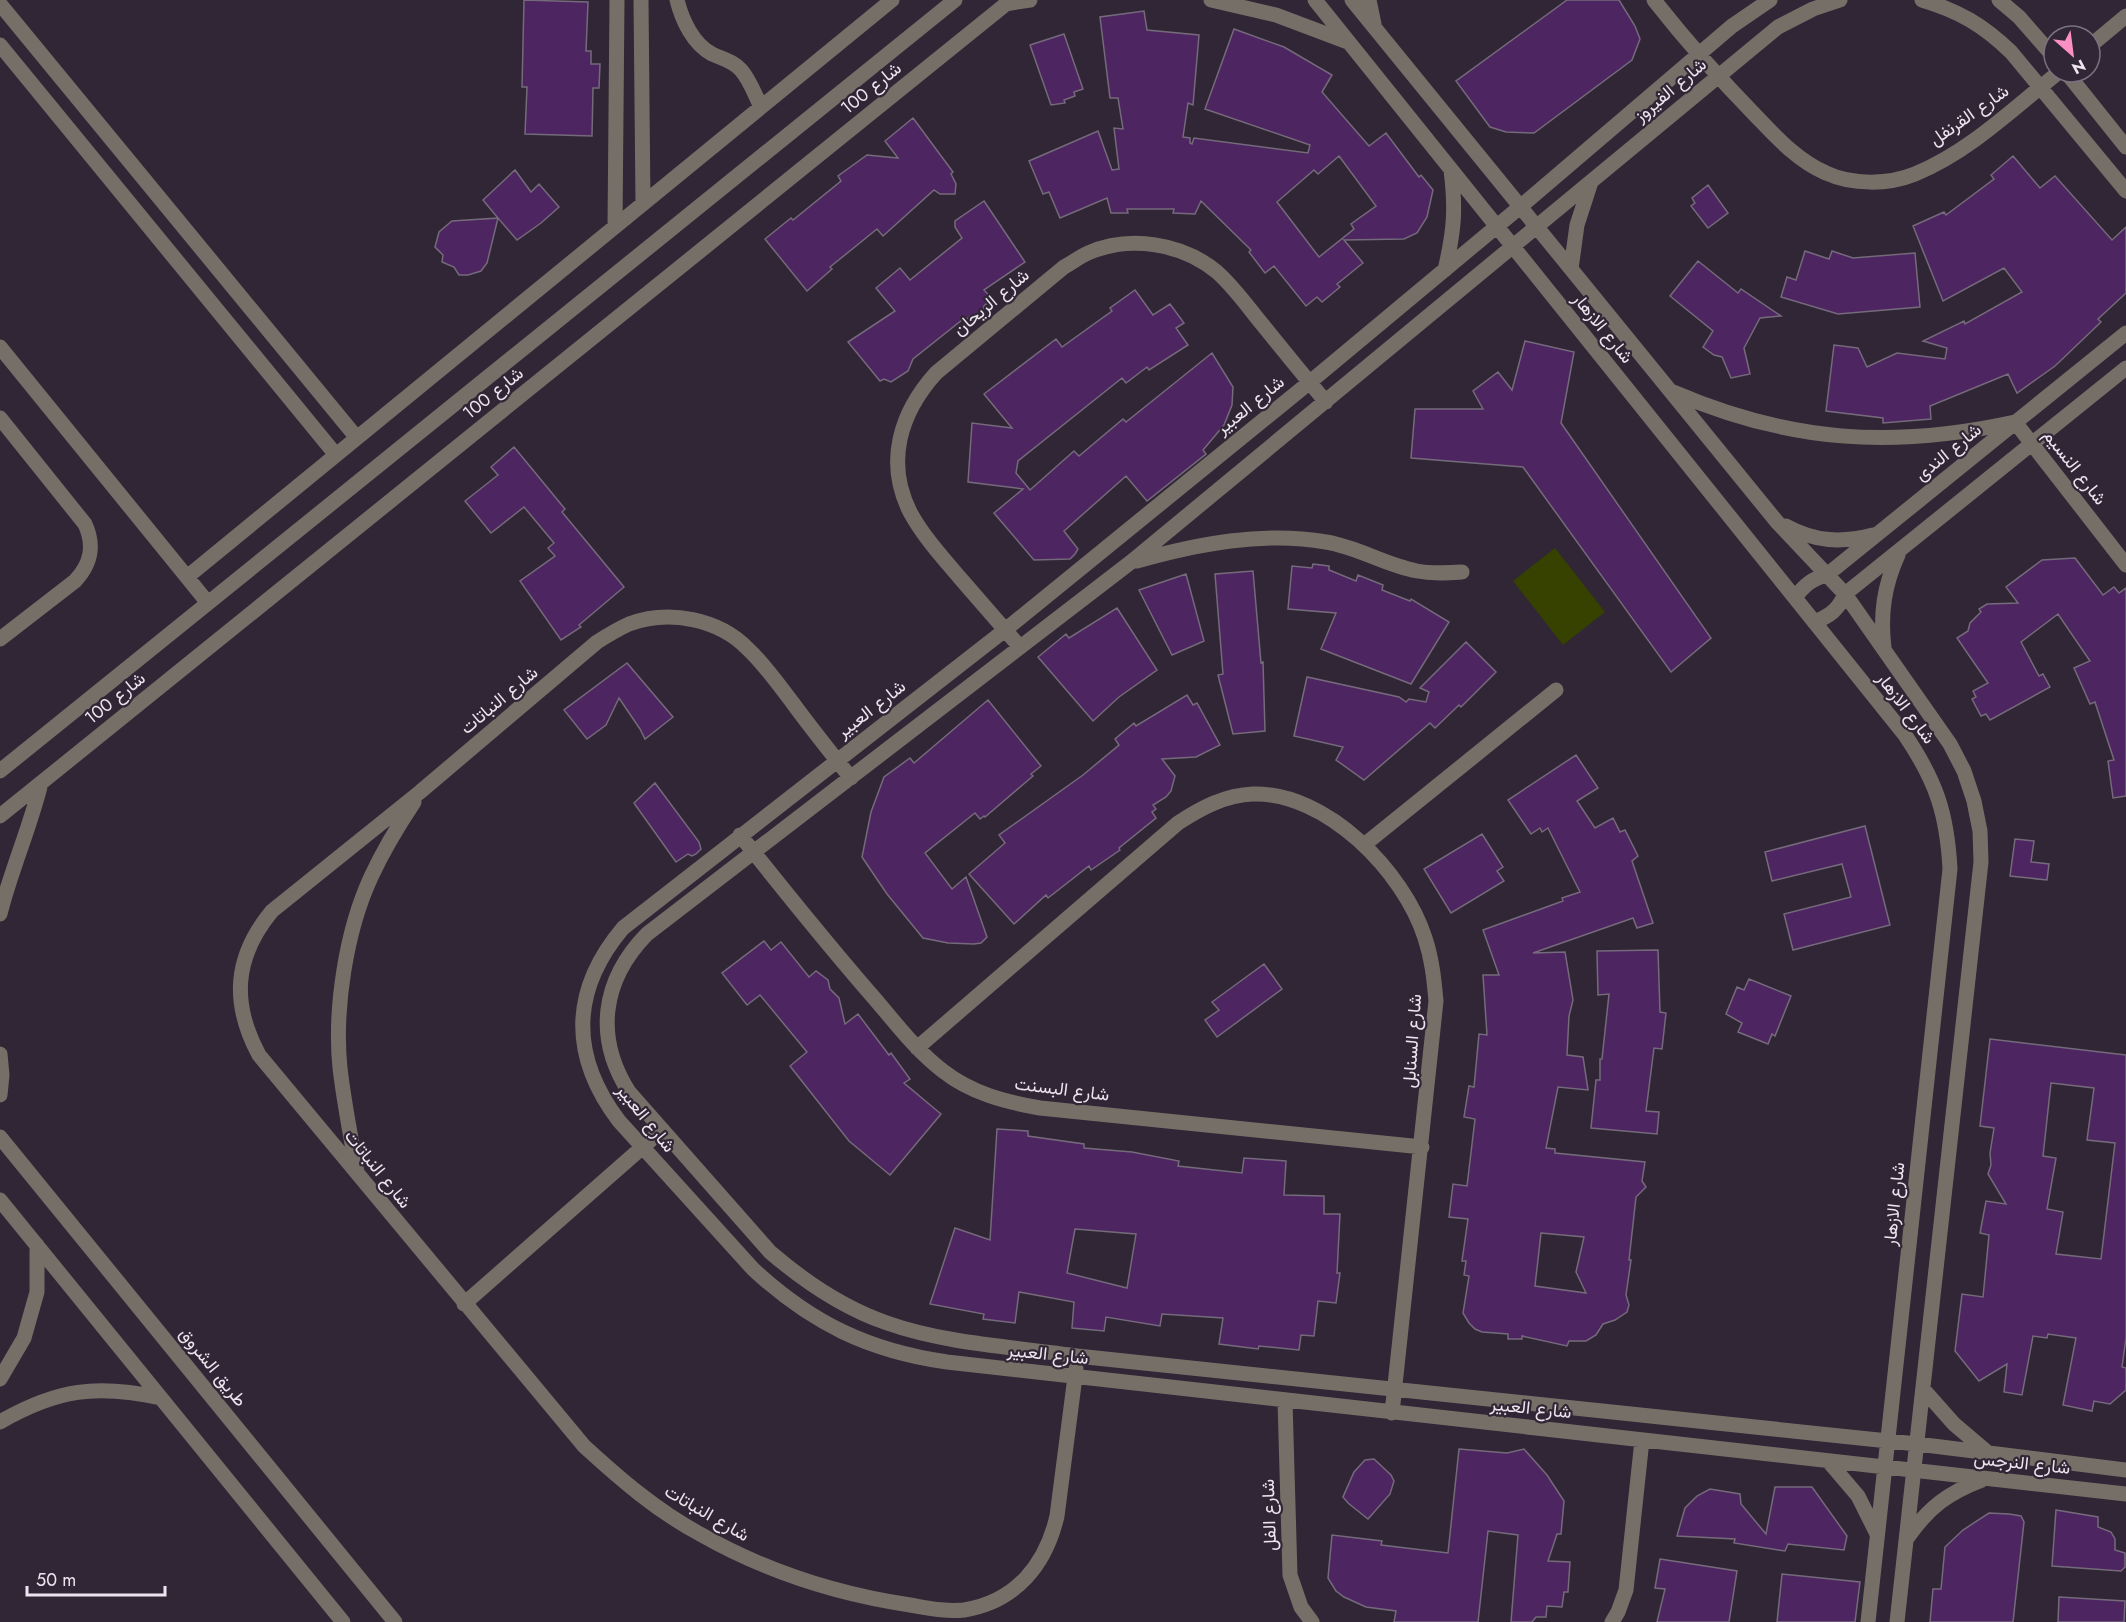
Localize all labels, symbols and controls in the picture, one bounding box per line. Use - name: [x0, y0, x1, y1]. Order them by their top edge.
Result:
- north arrow: [2042, 24, 2102, 84]
- street label: شارع الفيروز: [1627, 52, 1712, 129]
- text: N: [2068, 54, 2090, 80]
- street label: شارع 100: [835, 55, 907, 121]
- street label: شارع القرنفل: [1924, 78, 2014, 152]
- street label: شارع الريحان: [947, 262, 1035, 342]
- street label: شارع الازهار: [1566, 286, 1640, 369]
- street label: شارع 100: [457, 360, 529, 426]
- street label: شارع العبير: [1209, 369, 1290, 441]
- street label: شارع الندى: [1909, 417, 1987, 487]
- street label: شارع النسيم: [2037, 423, 2113, 511]
- street label: شارع النباتات: [454, 660, 544, 740]
- street label: شارع 100: [79, 665, 151, 731]
- street label: شارع الازهار: [1870, 666, 1942, 749]
- street label: شارع العبير: [830, 674, 911, 745]
- street label: شارع السنابل: [1396, 993, 1428, 1089]
- street label: شارع البسنت: [1013, 1070, 1111, 1108]
- street label: شارع العبير: [610, 1077, 682, 1158]
- street label: شارع النباتات: [338, 1124, 418, 1214]
- street label: شارع الازهار: [1877, 1161, 1911, 1248]
- street label: طريق الشروق: [173, 1322, 253, 1412]
- street label: شارع العبير: [1005, 1337, 1090, 1371]
- street label: شارع العبير: [1488, 1391, 1573, 1425]
- street label: شارع النرجس: [1972, 1445, 2072, 1481]
- street label: شارع النباتات: [660, 1478, 754, 1548]
- street label: شارع الفل: [1255, 1479, 1283, 1551]
- scale bar: [27, 1559, 165, 1597]
- text: 50 m: [36, 1567, 76, 1593]

